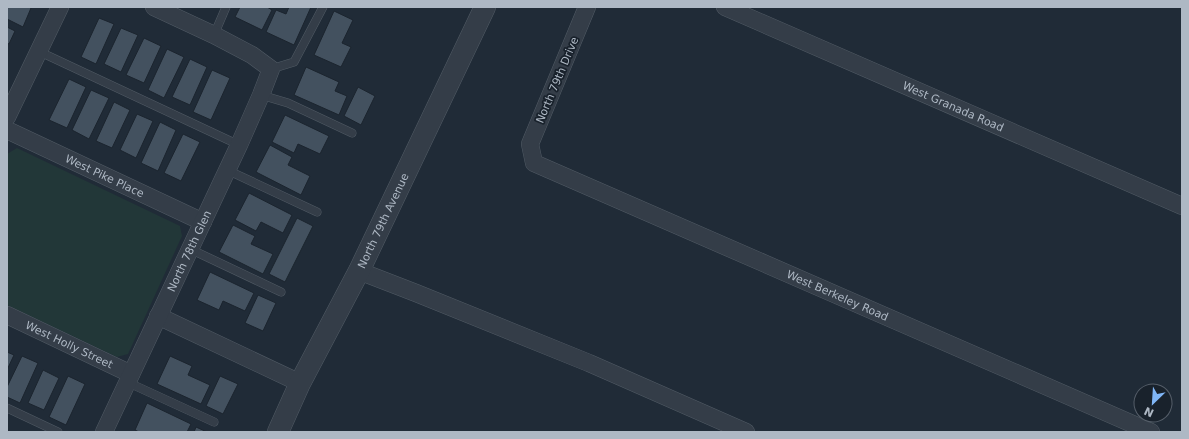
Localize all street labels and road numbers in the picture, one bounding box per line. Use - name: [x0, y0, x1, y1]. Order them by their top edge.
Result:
- street label: North 79th Drive: [533, 35, 582, 125]
- street label: West Granada Road: [901, 79, 1006, 135]
- street label: West Pike Place: [63, 152, 146, 201]
- street label: North 79th Avenue: [355, 171, 412, 271]
- street label: North 78th Glen: [165, 208, 214, 294]
- street label: West Berkeley Road: [785, 268, 890, 324]
- street label: West Holly Street: [23, 319, 115, 372]

